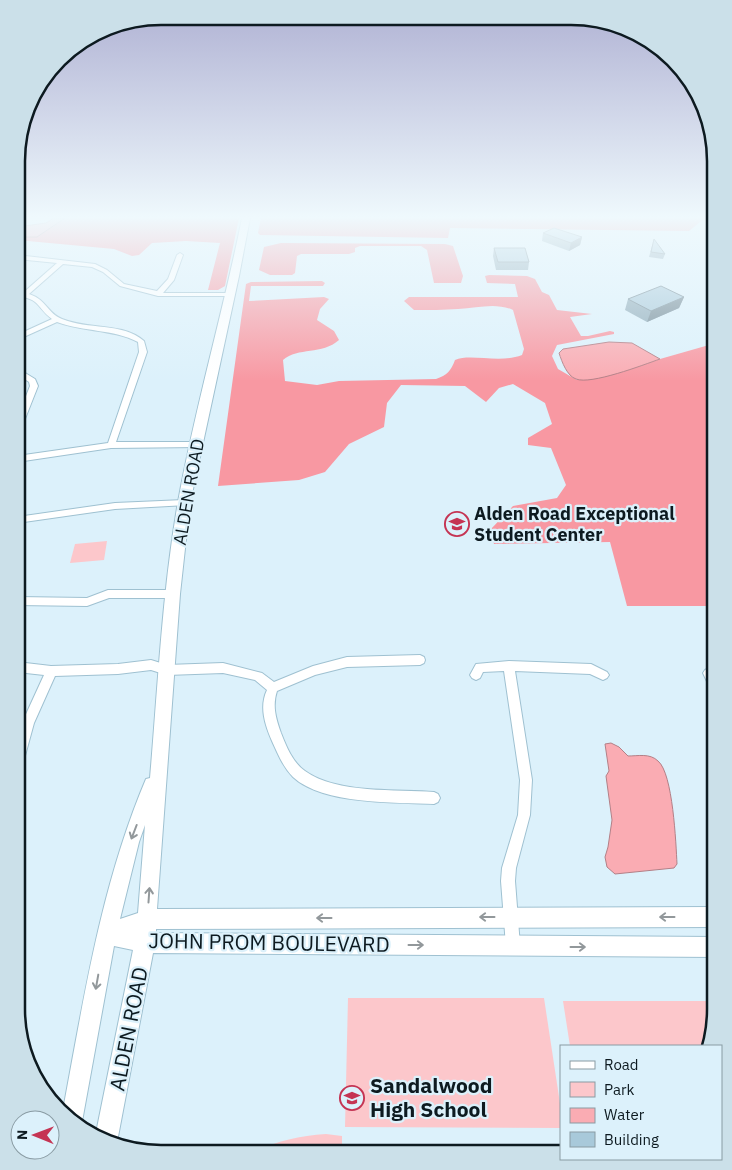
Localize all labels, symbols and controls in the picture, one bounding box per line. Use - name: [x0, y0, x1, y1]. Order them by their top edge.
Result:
- street label: ALDEN ROAD: [168, 437, 209, 547]
- place label: Alden Road Exceptional Student Center: [474, 502, 675, 546]
- school or university icon: Alden Road Exceptional Student Center: [444, 511, 470, 537]
- one-way arrow: [129, 824, 138, 839]
- one-way arrow: [144, 887, 153, 903]
- one-way arrow: [479, 912, 495, 922]
- one-way arrow: [659, 912, 675, 922]
- one-way arrow: [316, 913, 332, 923]
- street label: JOHN PROM BOULEVARD: [148, 926, 390, 958]
- one-way arrow: [407, 941, 423, 950]
- one-way arrow: [570, 942, 586, 952]
- street label: ALDEN ROAD: [102, 965, 154, 1093]
- one-way arrow: [91, 973, 101, 989]
- legend: [560, 1045, 722, 1160]
- text: Road: [604, 1055, 639, 1074]
- place label: Sandalwood High School: [370, 1071, 492, 1123]
- text: Park: [604, 1080, 634, 1099]
- school or university icon: Sandalwood High School: [339, 1085, 365, 1111]
- text: Water: [604, 1105, 645, 1124]
- north arrow: [10, 1110, 60, 1160]
- text: N: [13, 1130, 31, 1140]
- text: Building: [604, 1130, 659, 1149]

